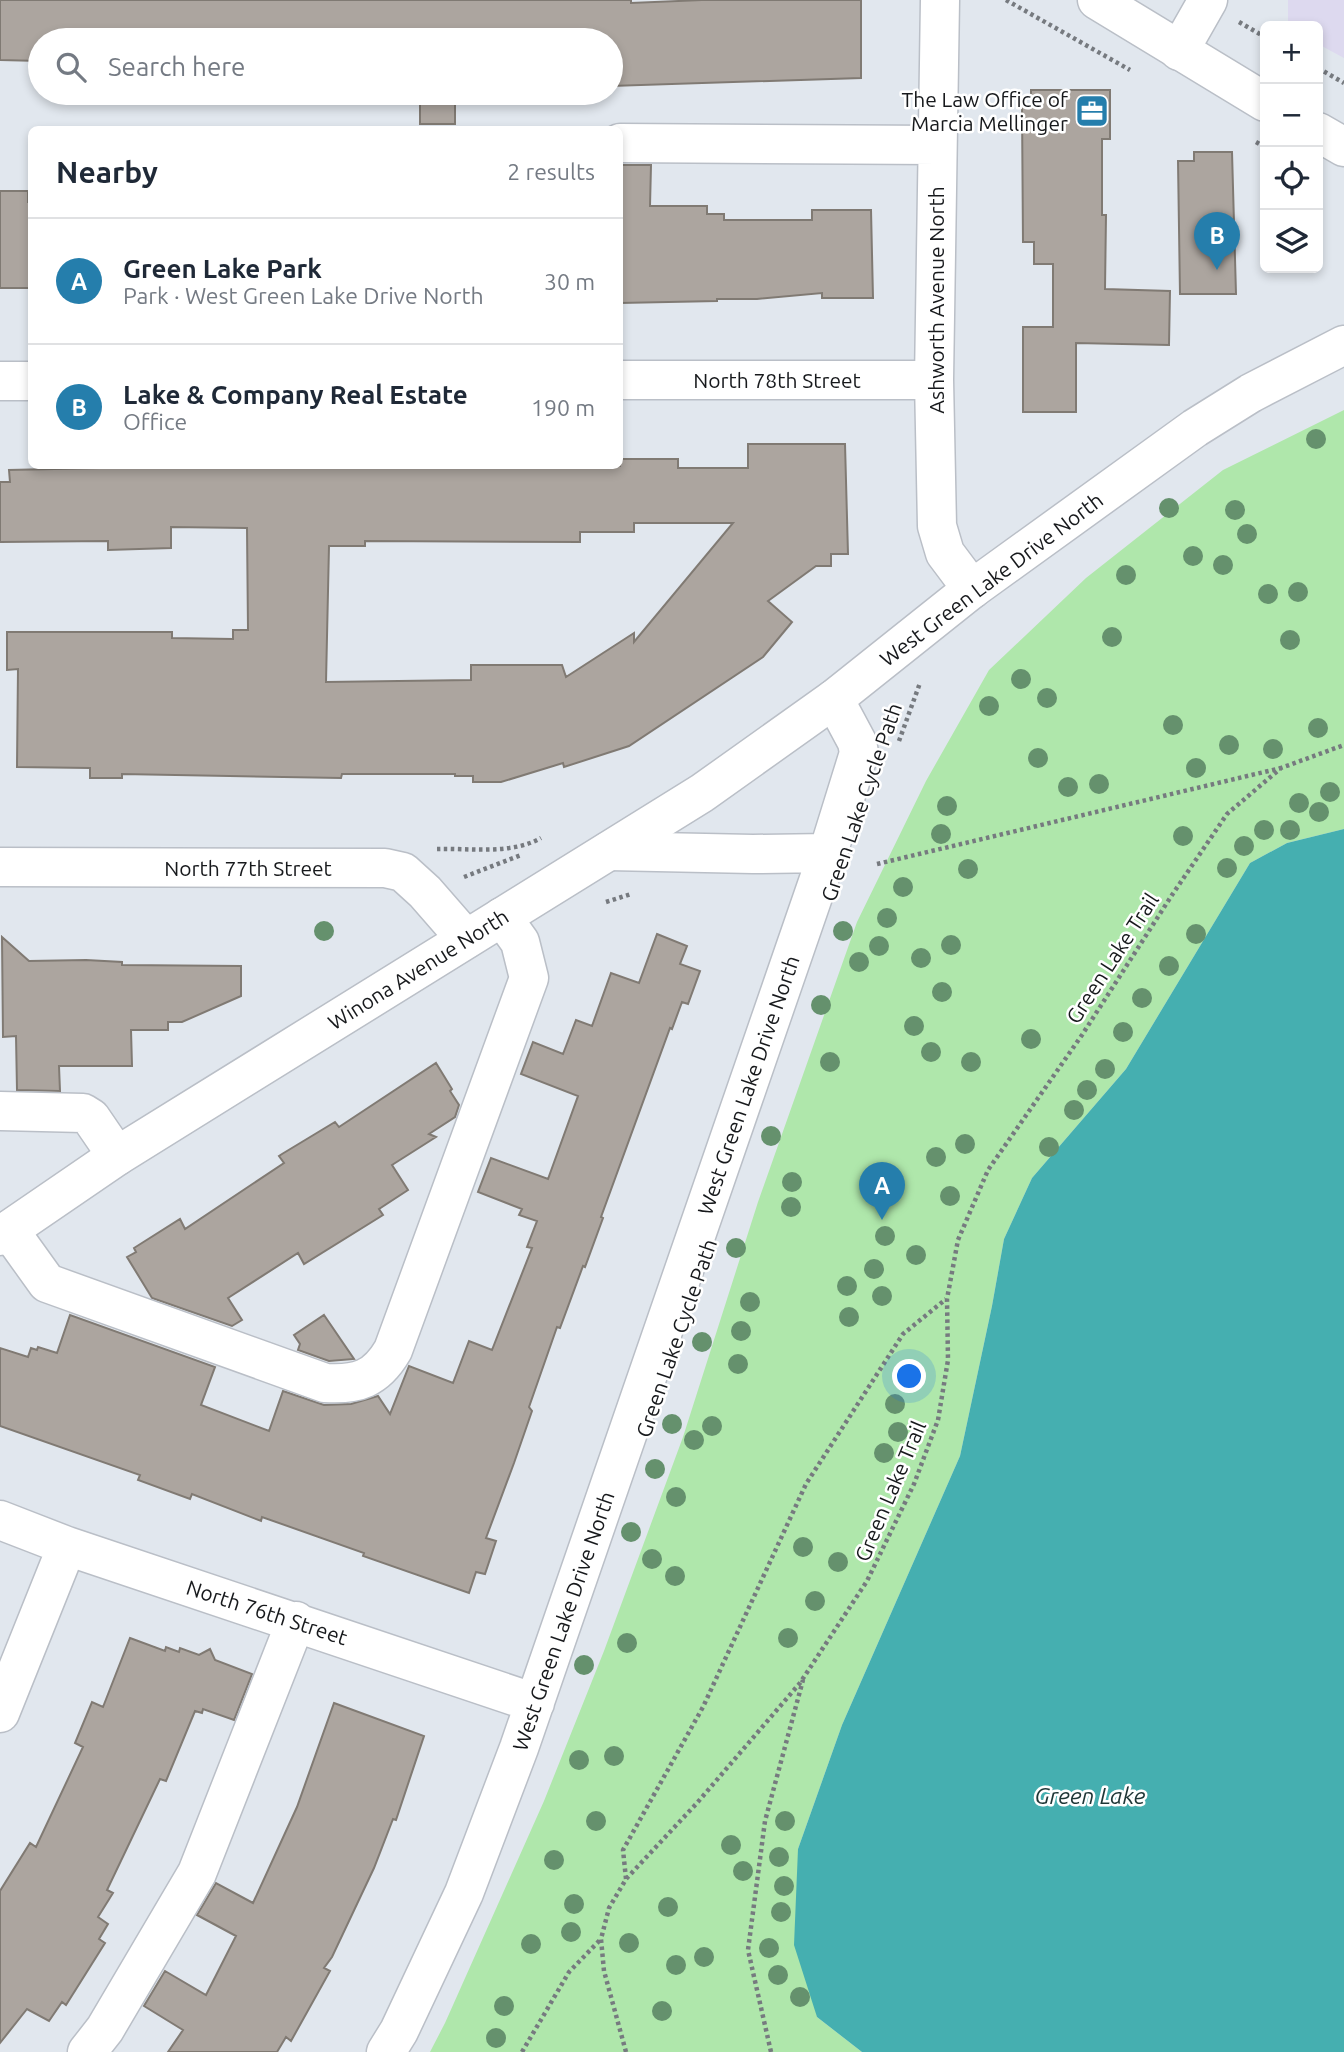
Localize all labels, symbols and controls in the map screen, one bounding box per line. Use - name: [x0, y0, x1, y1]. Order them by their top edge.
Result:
- map controls: [1260, 21, 1323, 273]
- button: +: [1260, 21, 1323, 84]
- search box: [28, 28, 623, 105]
- icon: search: [52, 48, 90, 86]
- text: Search here: [108, 52, 245, 81]
- button: −: [1260, 84, 1323, 147]
- place label: The Law Office of Marcia Mellinger: [902, 87, 1069, 135]
- office icon: The Law Office of Marcia Mellinger: [1073, 92, 1111, 130]
- button: locate: [1260, 147, 1323, 210]
- text: Nearby: [56, 155, 158, 189]
- text: 2 results: [507, 159, 595, 184]
- street label: Ashworth Avenue North: [924, 186, 948, 414]
- button: layers: [1260, 210, 1323, 273]
- pin: B: [1194, 212, 1240, 270]
- text: Green Lake Park: [123, 254, 322, 283]
- text: A: [71, 269, 87, 294]
- text: 30 m: [544, 269, 595, 294]
- text: Park · West Green Lake Drive North: [123, 283, 484, 308]
- street label: North 78th Street: [693, 368, 861, 392]
- text: Lake & Company Real Estate: [123, 380, 468, 409]
- text: B: [71, 395, 87, 420]
- text: 190 m: [531, 395, 595, 420]
- text: Office: [123, 409, 187, 434]
- street label: West Green Lake Drive North: [875, 487, 1107, 671]
- street label: Green Lake Cycle Path: [816, 700, 906, 904]
- street label: North 77th Street: [164, 856, 332, 880]
- street label: Green Lake Trail: [1061, 888, 1163, 1028]
- street label: Winona Avenue North: [324, 904, 512, 1034]
- street label: West Green Lake Drive North: [692, 952, 804, 1218]
- pin: A: [859, 1162, 905, 1220]
- street label: Green Lake Cycle Path: [631, 1236, 721, 1440]
- your location: [892, 1359, 926, 1393]
- street label: Green Lake Trail: [850, 1417, 930, 1565]
- street label: West Green Lake Drive North: [507, 1488, 619, 1754]
- street label: North 76th Street: [184, 1575, 350, 1649]
- water label: Green Lake: [1035, 1783, 1146, 1808]

